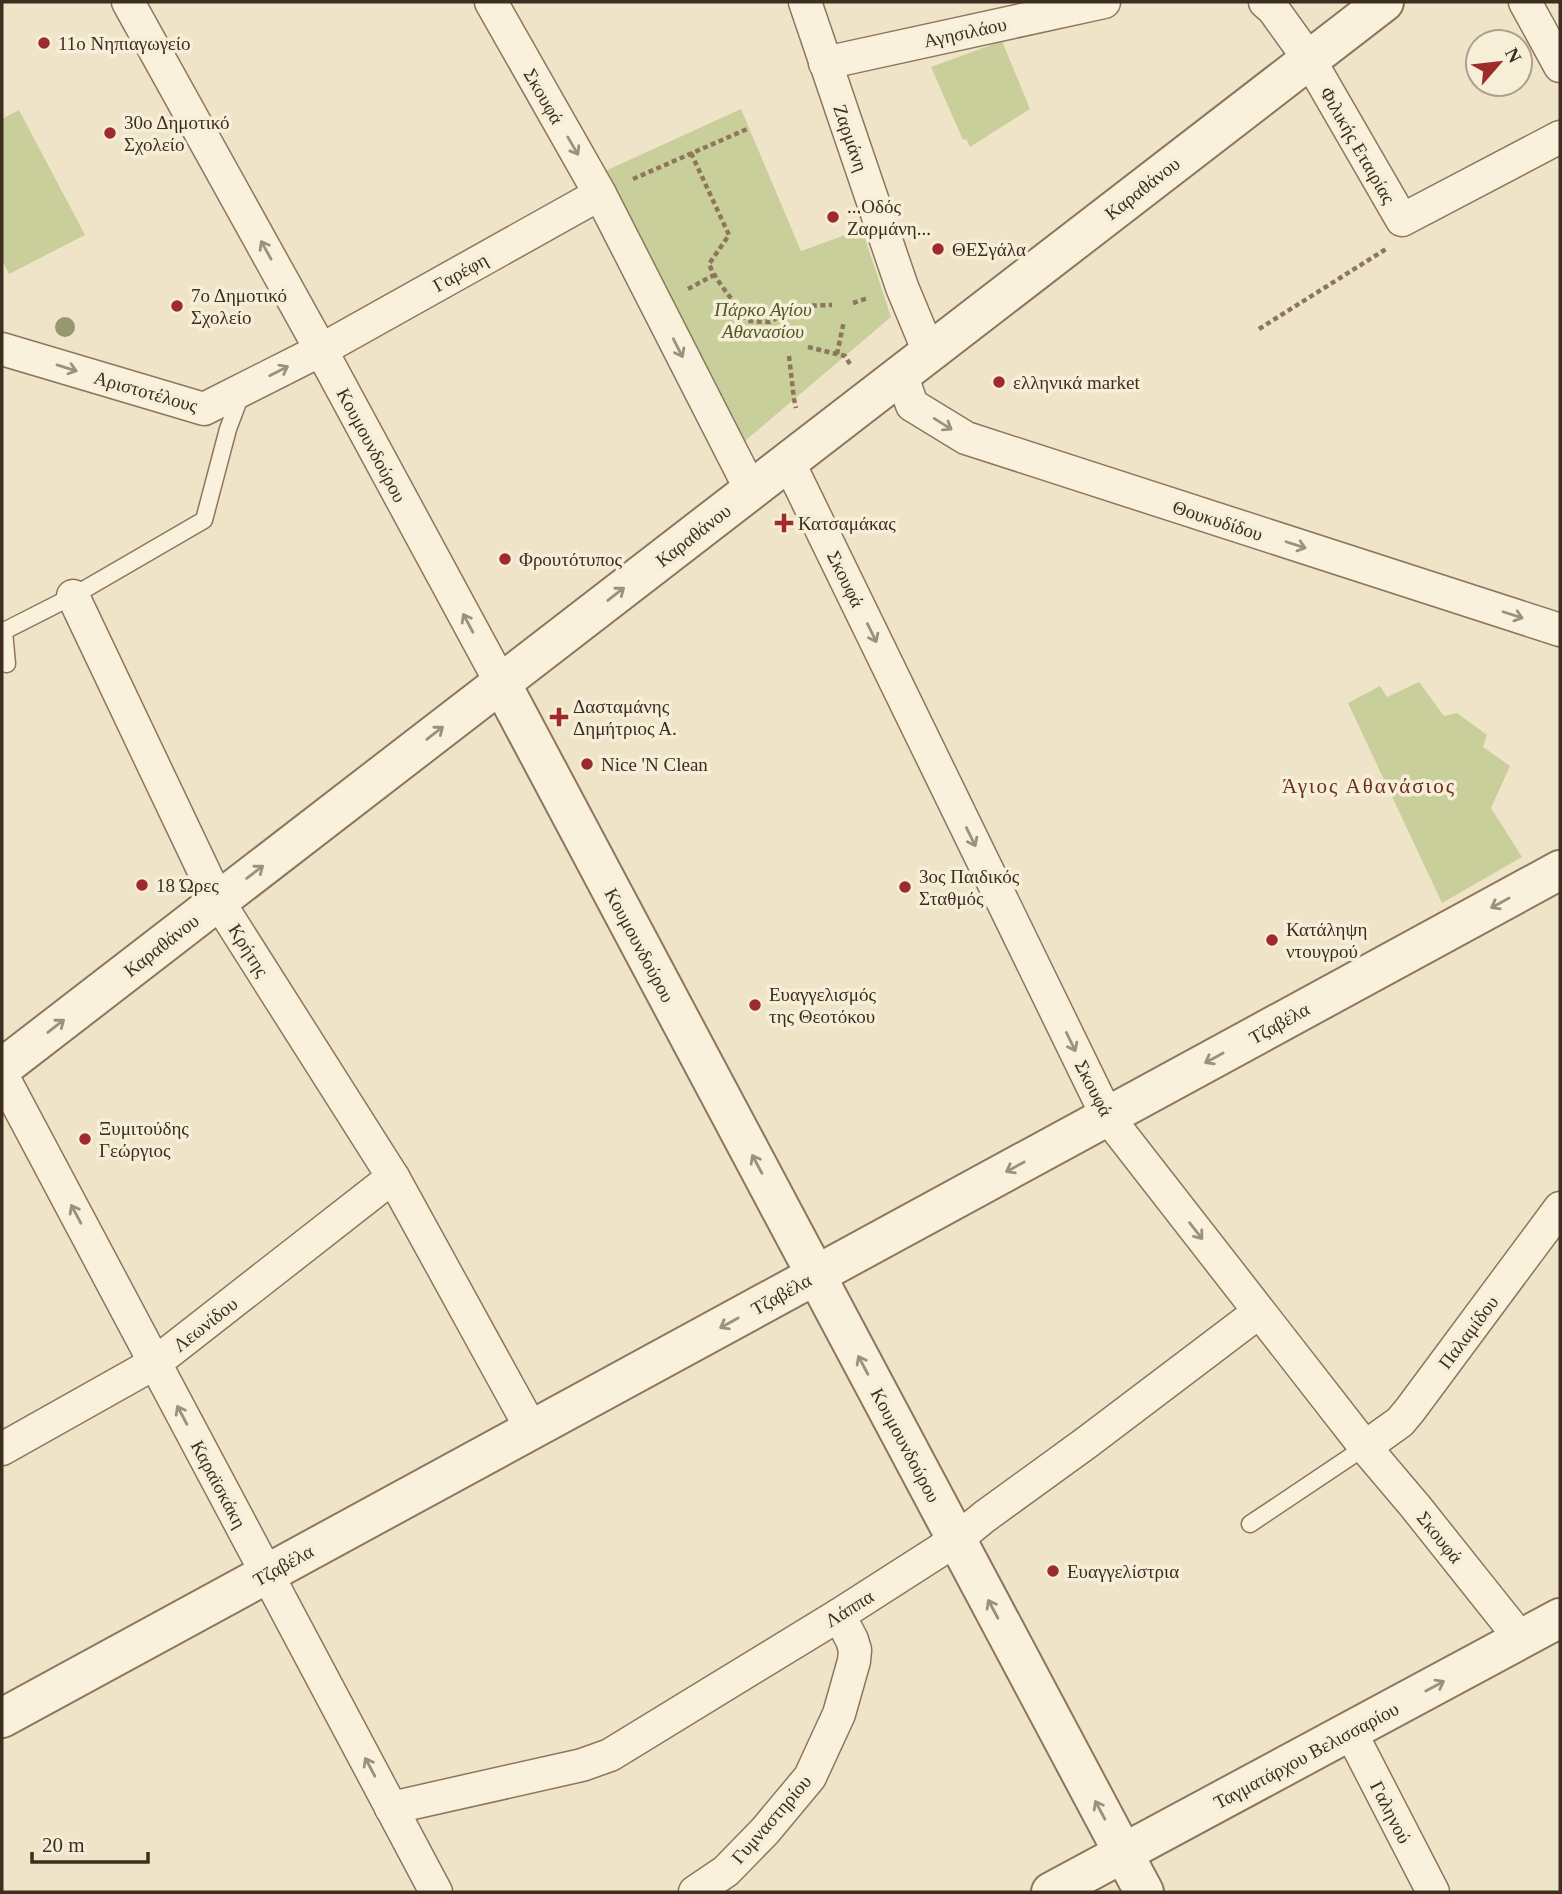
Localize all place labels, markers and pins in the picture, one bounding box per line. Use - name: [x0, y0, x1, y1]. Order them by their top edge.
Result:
- place label: 11ο Νηπιαγωγείο: [58, 33, 190, 54]
- marker: 11ο Νηπιαγωγείο: [36, 35, 52, 51]
- place label: 30ο Δημοτικό Σχολείο: [124, 112, 229, 155]
- marker: 30ο Δημοτικό Σχολείο: [102, 125, 118, 141]
- place label: ...Οδός Ζαρμάνη...: [847, 196, 931, 239]
- marker: ...Οδός Ζαρμάνη...: [825, 209, 841, 225]
- place label: ΘΕΣγάλα: [952, 239, 1026, 260]
- marker: ΘΕΣγάλα: [930, 241, 946, 257]
- place label: 7ο Δημοτικό Σχολείο: [191, 285, 287, 328]
- marker: 7ο Δημοτικό Σχολείο: [169, 298, 185, 314]
- place label: ελληνικά market: [1013, 372, 1140, 393]
- marker: ελληνικά market: [991, 374, 1007, 390]
- place label: Κατσαμάκας: [798, 513, 896, 534]
- marker: Κατσαμάκας: [776, 515, 792, 531]
- place label: Φρουτότυπος: [519, 549, 623, 570]
- marker: Φρουτότυπος: [497, 551, 513, 567]
- place label: Δασταμάνης Δημήτριος Α.: [573, 696, 677, 739]
- marker: Δασταμάνης Δημήτριος Α.: [551, 709, 567, 725]
- place label: Nice 'N Clean: [601, 754, 708, 775]
- marker: Nice 'N Clean: [579, 756, 595, 772]
- place label: 3ος Παιδικός Σταθμός: [919, 866, 1020, 909]
- place label: 18 Ώρες: [156, 875, 219, 896]
- marker: 18 Ώρες: [134, 877, 150, 893]
- marker: 3ος Παιδικός Σταθμός: [897, 879, 913, 895]
- place label: Κατάληψη ντουγρού: [1286, 919, 1367, 962]
- marker: Κατάληψη ντουγρού: [1264, 932, 1280, 948]
- place label: Ευαγγελισμός της Θεοτόκου: [769, 984, 876, 1027]
- marker: Ευαγγελισμός της Θεοτόκου: [747, 997, 763, 1013]
- place label: Ξυμιτούδης Γεώργιος: [99, 1118, 189, 1161]
- marker: Ξυμιτούδης Γεώργιος: [77, 1131, 93, 1147]
- place label: Ευαγγελίστρια: [1067, 1561, 1179, 1582]
- marker: Ευαγγελίστρια: [1045, 1563, 1061, 1579]

